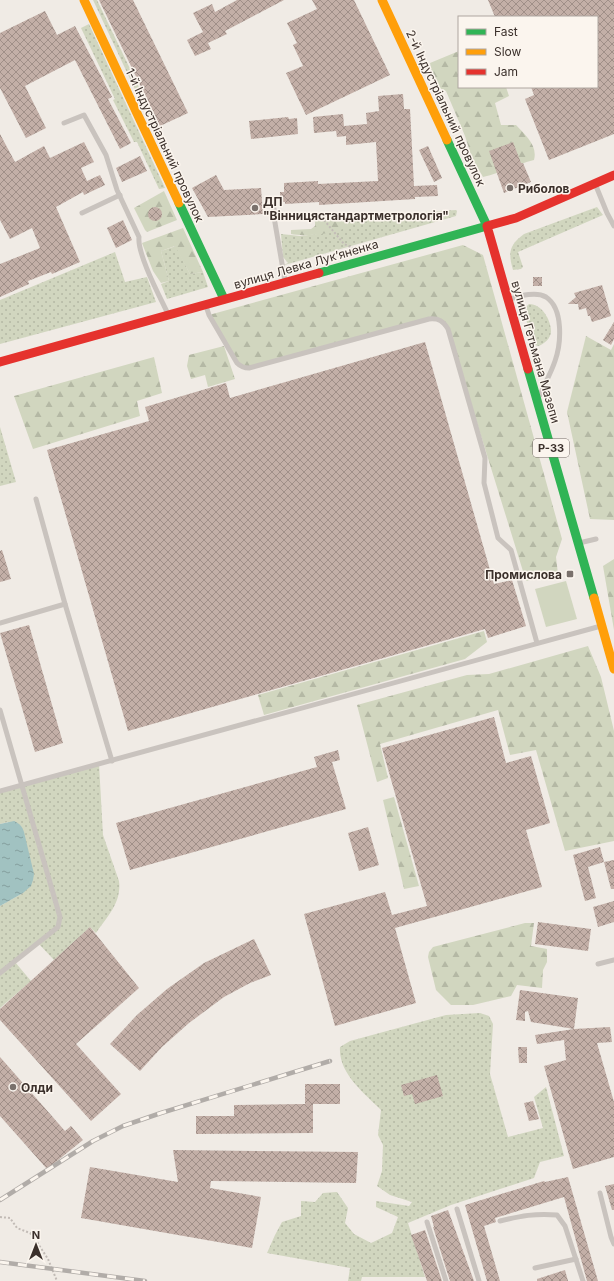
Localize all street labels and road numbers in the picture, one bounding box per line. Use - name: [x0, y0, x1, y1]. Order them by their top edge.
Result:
- street label: 2-й Індустріальний провулок: [403, 27, 489, 189]
- street label: 1-й Індустріальний провулок: [123, 66, 208, 225]
- street label: вулиця Левка Лукʼяненка: [232, 236, 380, 292]
- street label: вулиця Гетьмана Мазепи: [508, 279, 564, 425]
- road number: Р-33: [533, 439, 569, 457]

